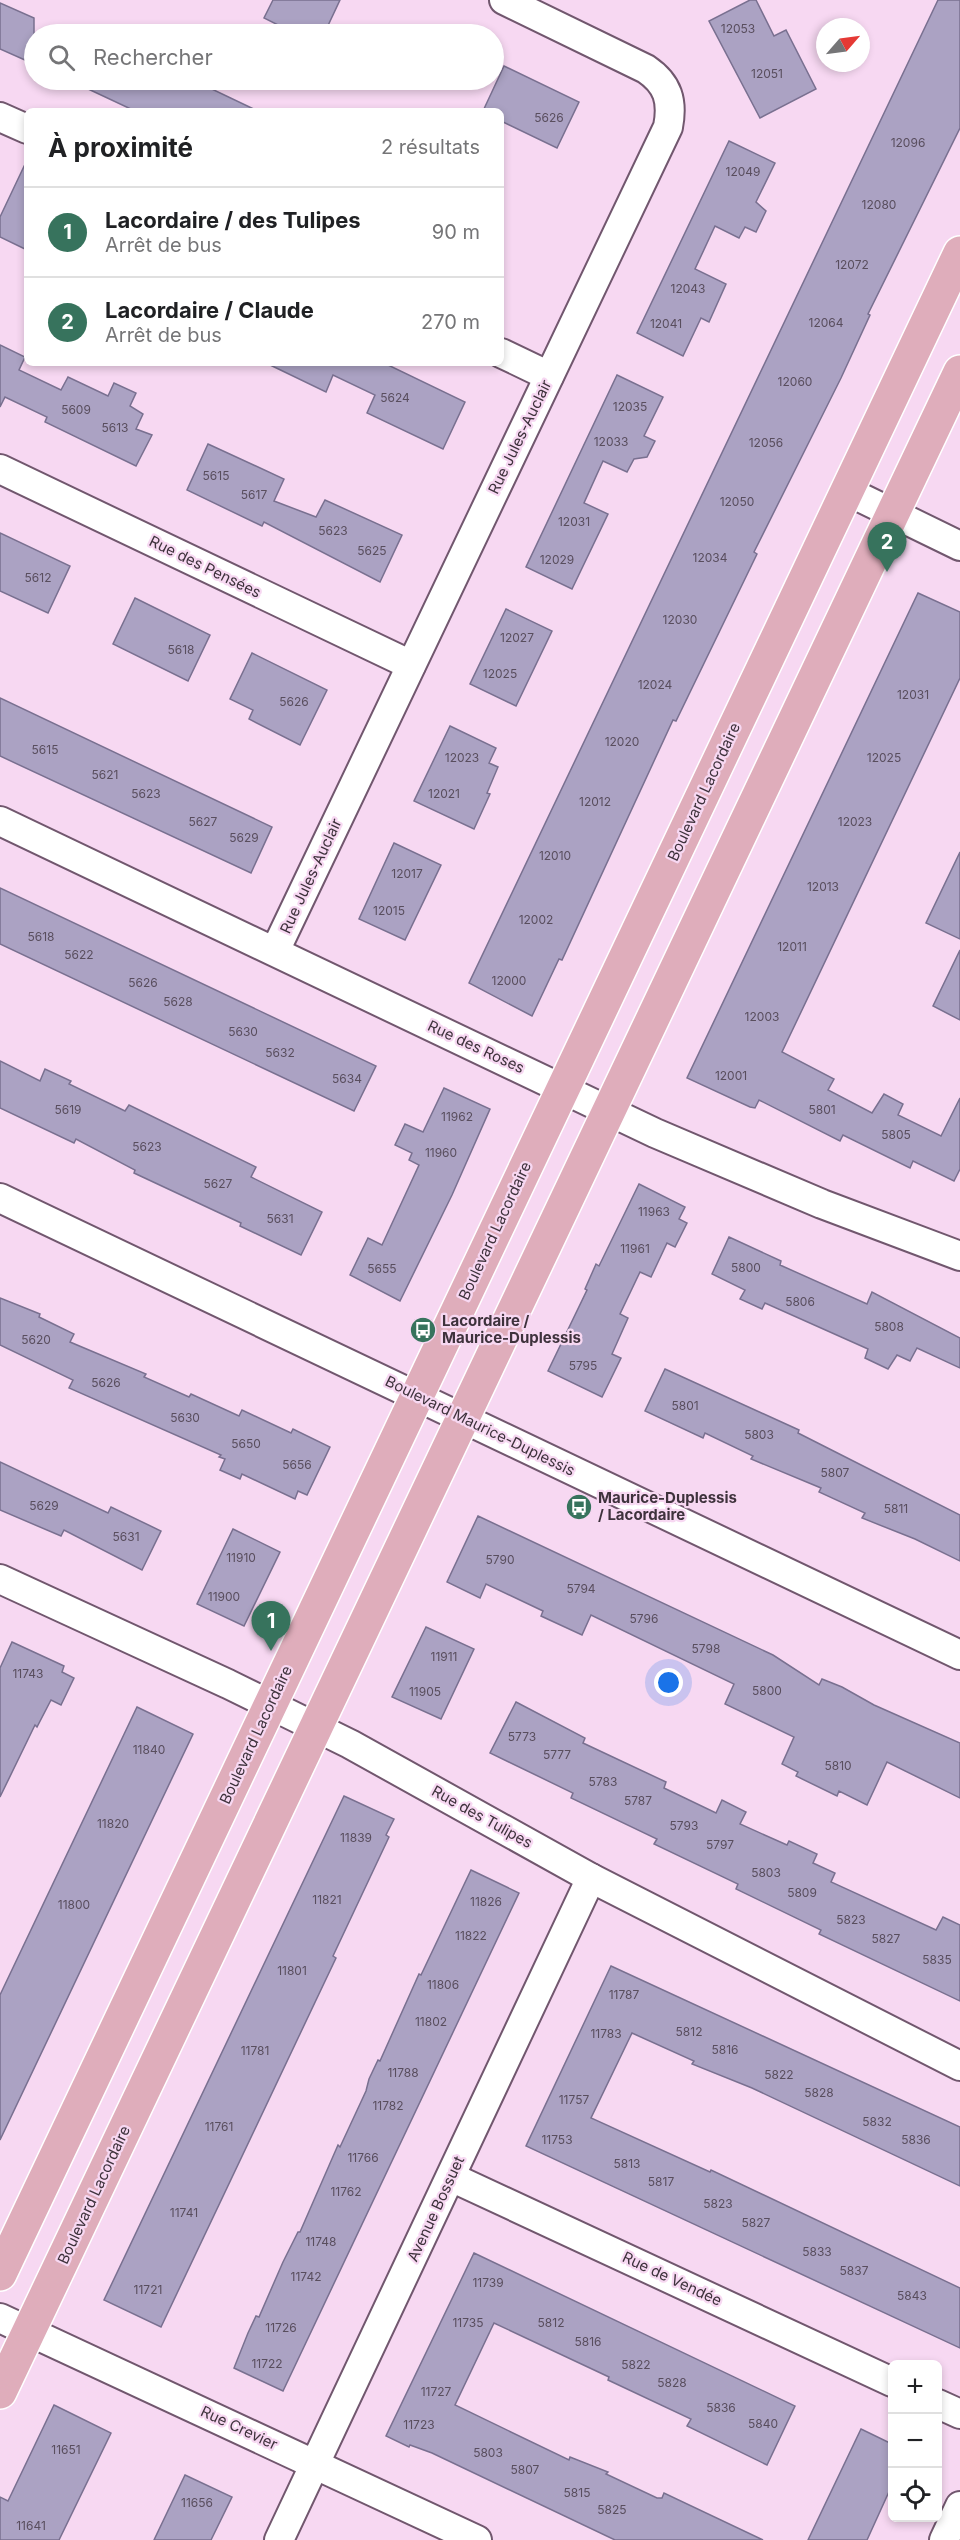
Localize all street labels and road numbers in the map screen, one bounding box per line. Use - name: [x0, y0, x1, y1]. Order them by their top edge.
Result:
- street label: Rue Jules-Auclair: [484, 376, 556, 497]
- street label: Rue des Pensées: [146, 531, 264, 602]
- street label: Boulevard Lacordaire: [663, 720, 744, 864]
- street label: Rue Jules-Auclair: [276, 815, 346, 936]
- street label: Rue des Roses: [425, 1016, 528, 1077]
- street label: Boulevard Lacordaire: [454, 1159, 535, 1303]
- street label: Boulevard Maurice-Duplessis: [382, 1371, 578, 1480]
- street label: Boulevard Lacordaire: [215, 1663, 296, 1807]
- street label: Rue des Tulipes: [429, 1781, 536, 1852]
- street label: Boulevard Lacordaire: [53, 2123, 134, 2267]
- street label: Avenue Bossuet: [403, 2153, 468, 2264]
- street label: Rue de Vendée: [619, 2247, 725, 2310]
- street label: Rue Crevier: [198, 2401, 281, 2454]

